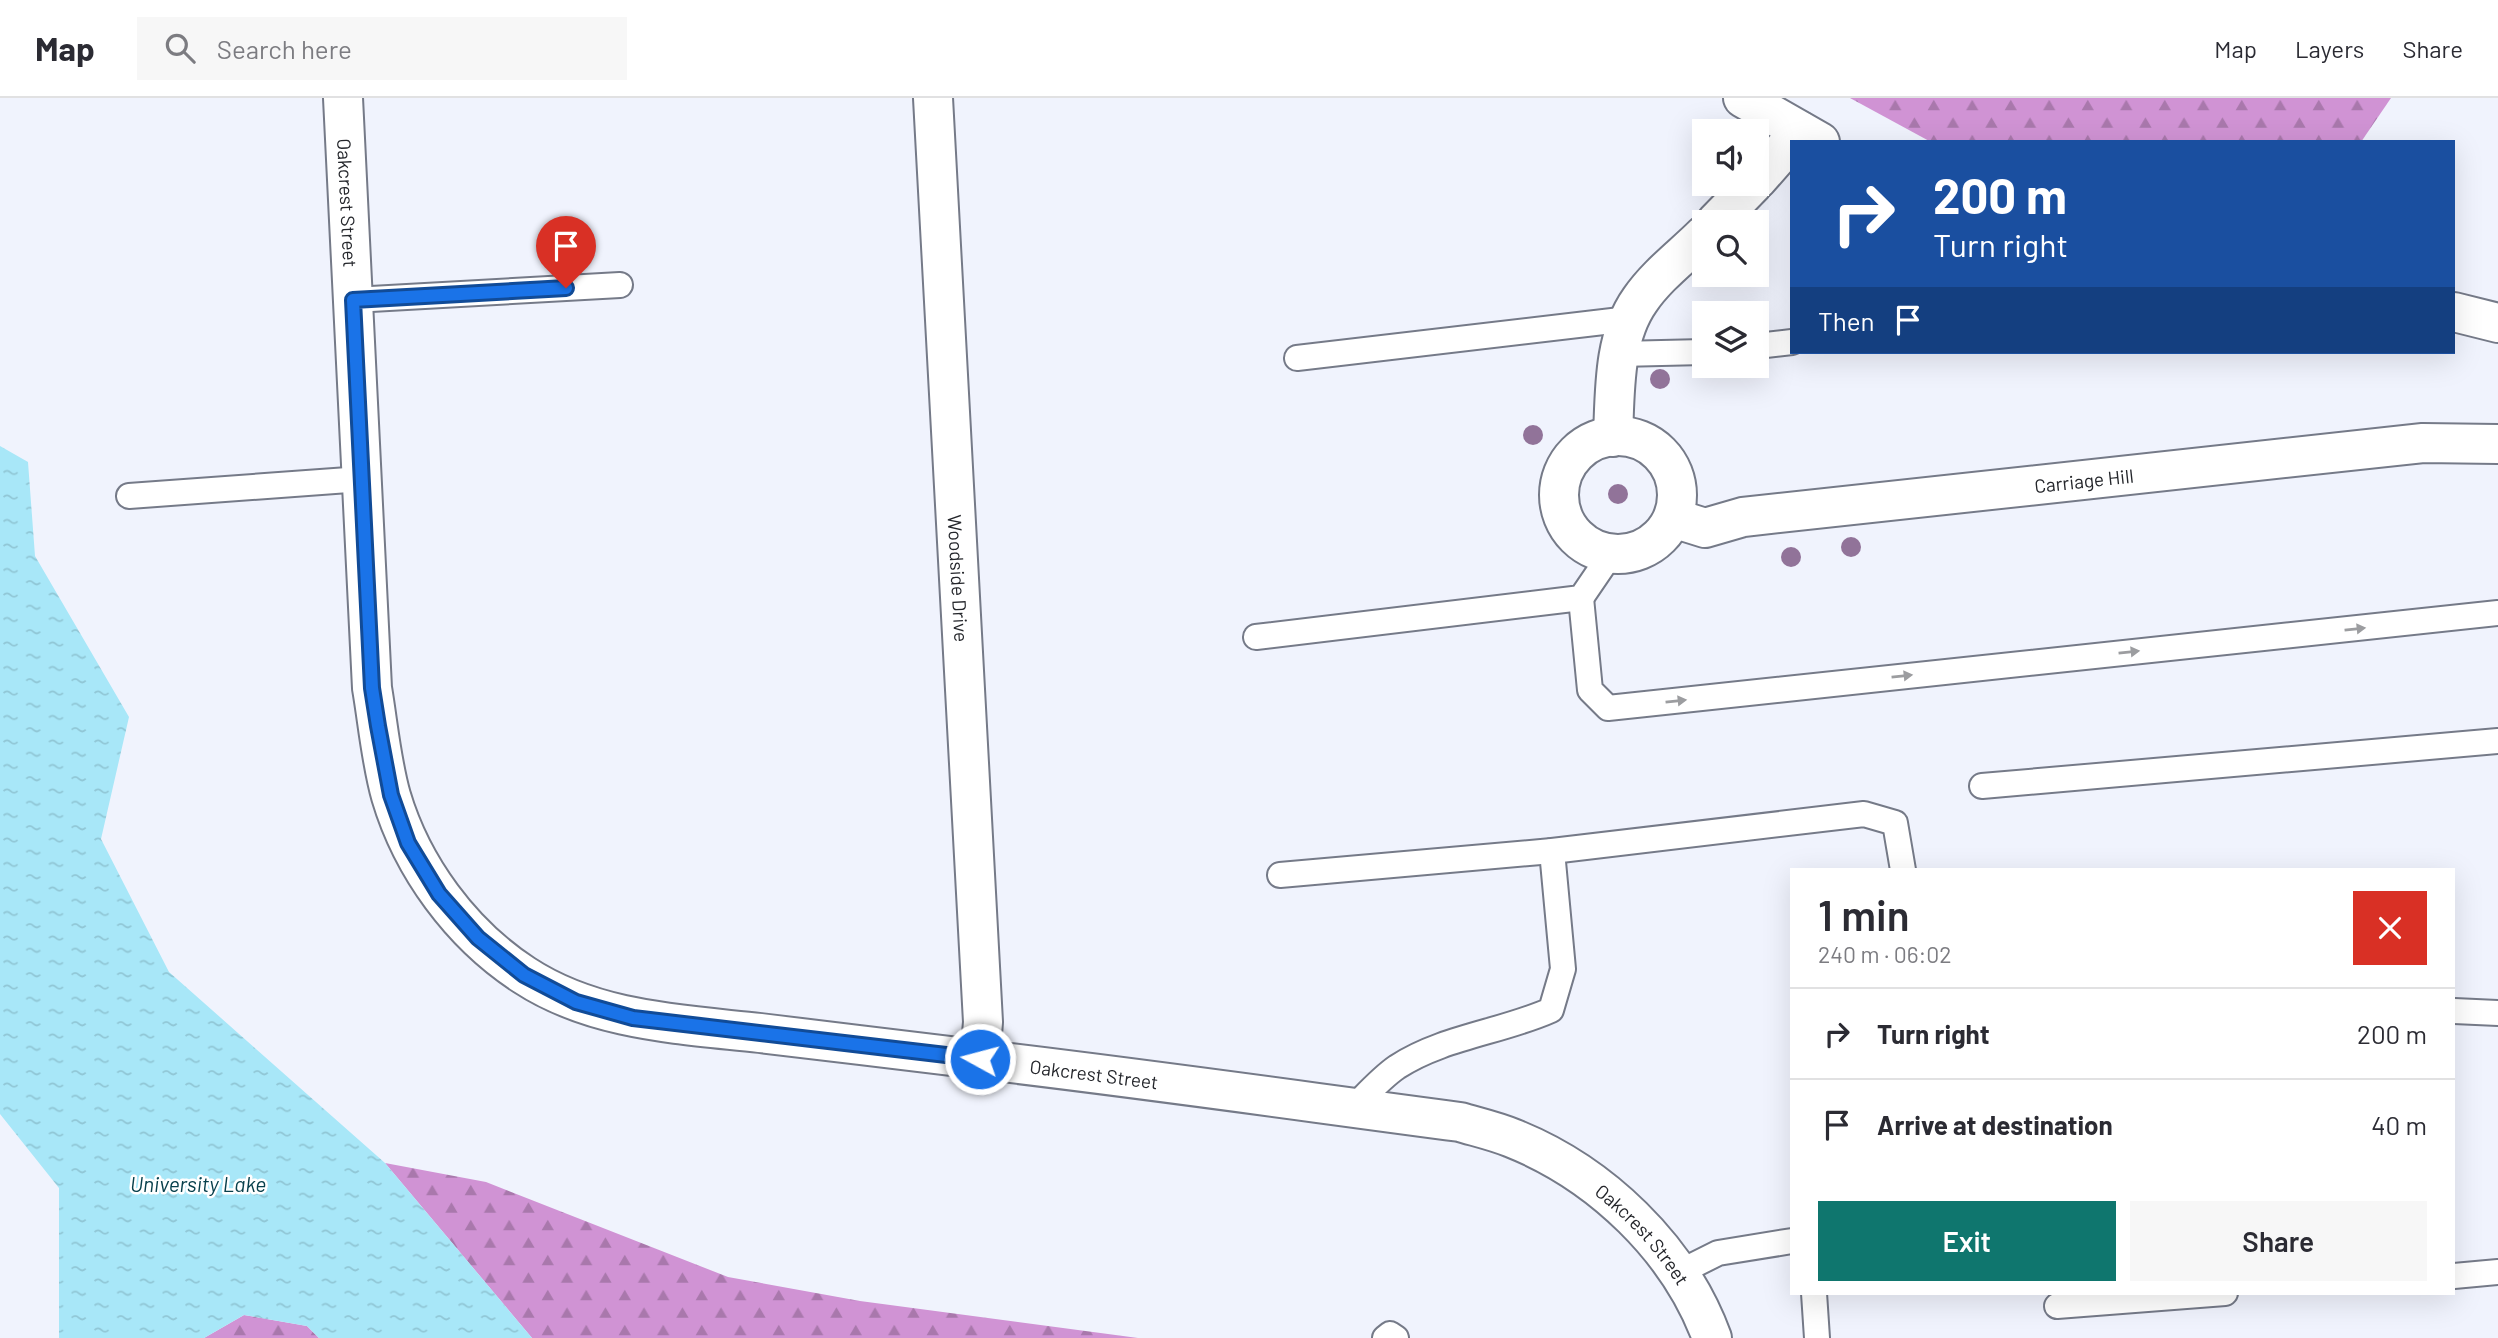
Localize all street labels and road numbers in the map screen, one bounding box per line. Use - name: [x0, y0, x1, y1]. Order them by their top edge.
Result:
- street label: Oakcrest Street: [334, 138, 363, 268]
- street label: Carriage Hill: [2033, 463, 2135, 497]
- street label: Woodside Drive: [944, 514, 974, 643]
- street label: Oakcrest Street: [1029, 1054, 1160, 1093]
- street label: Oakcrest Street: [1591, 1179, 1695, 1289]

